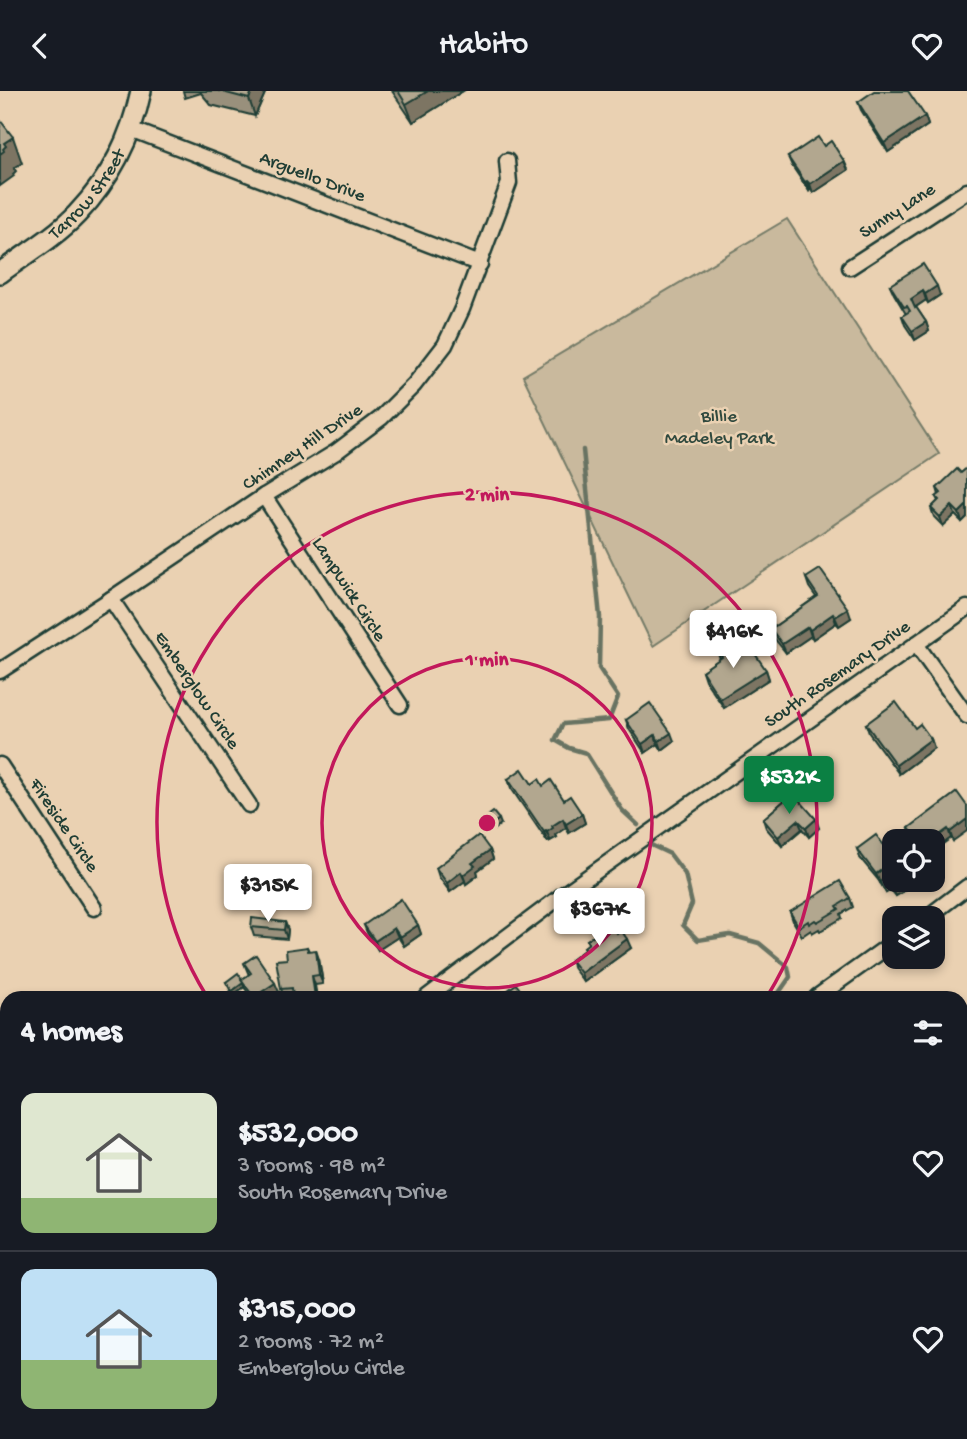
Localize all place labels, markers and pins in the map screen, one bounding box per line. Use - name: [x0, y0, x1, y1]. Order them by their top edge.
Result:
- pin: $416K: [684, 611, 782, 670]
- pin: $532K: [740, 757, 838, 816]
- centre of rings: [475, 811, 499, 835]
- pin: $315K: [219, 865, 317, 924]
- pin: $367K: [550, 889, 648, 948]

